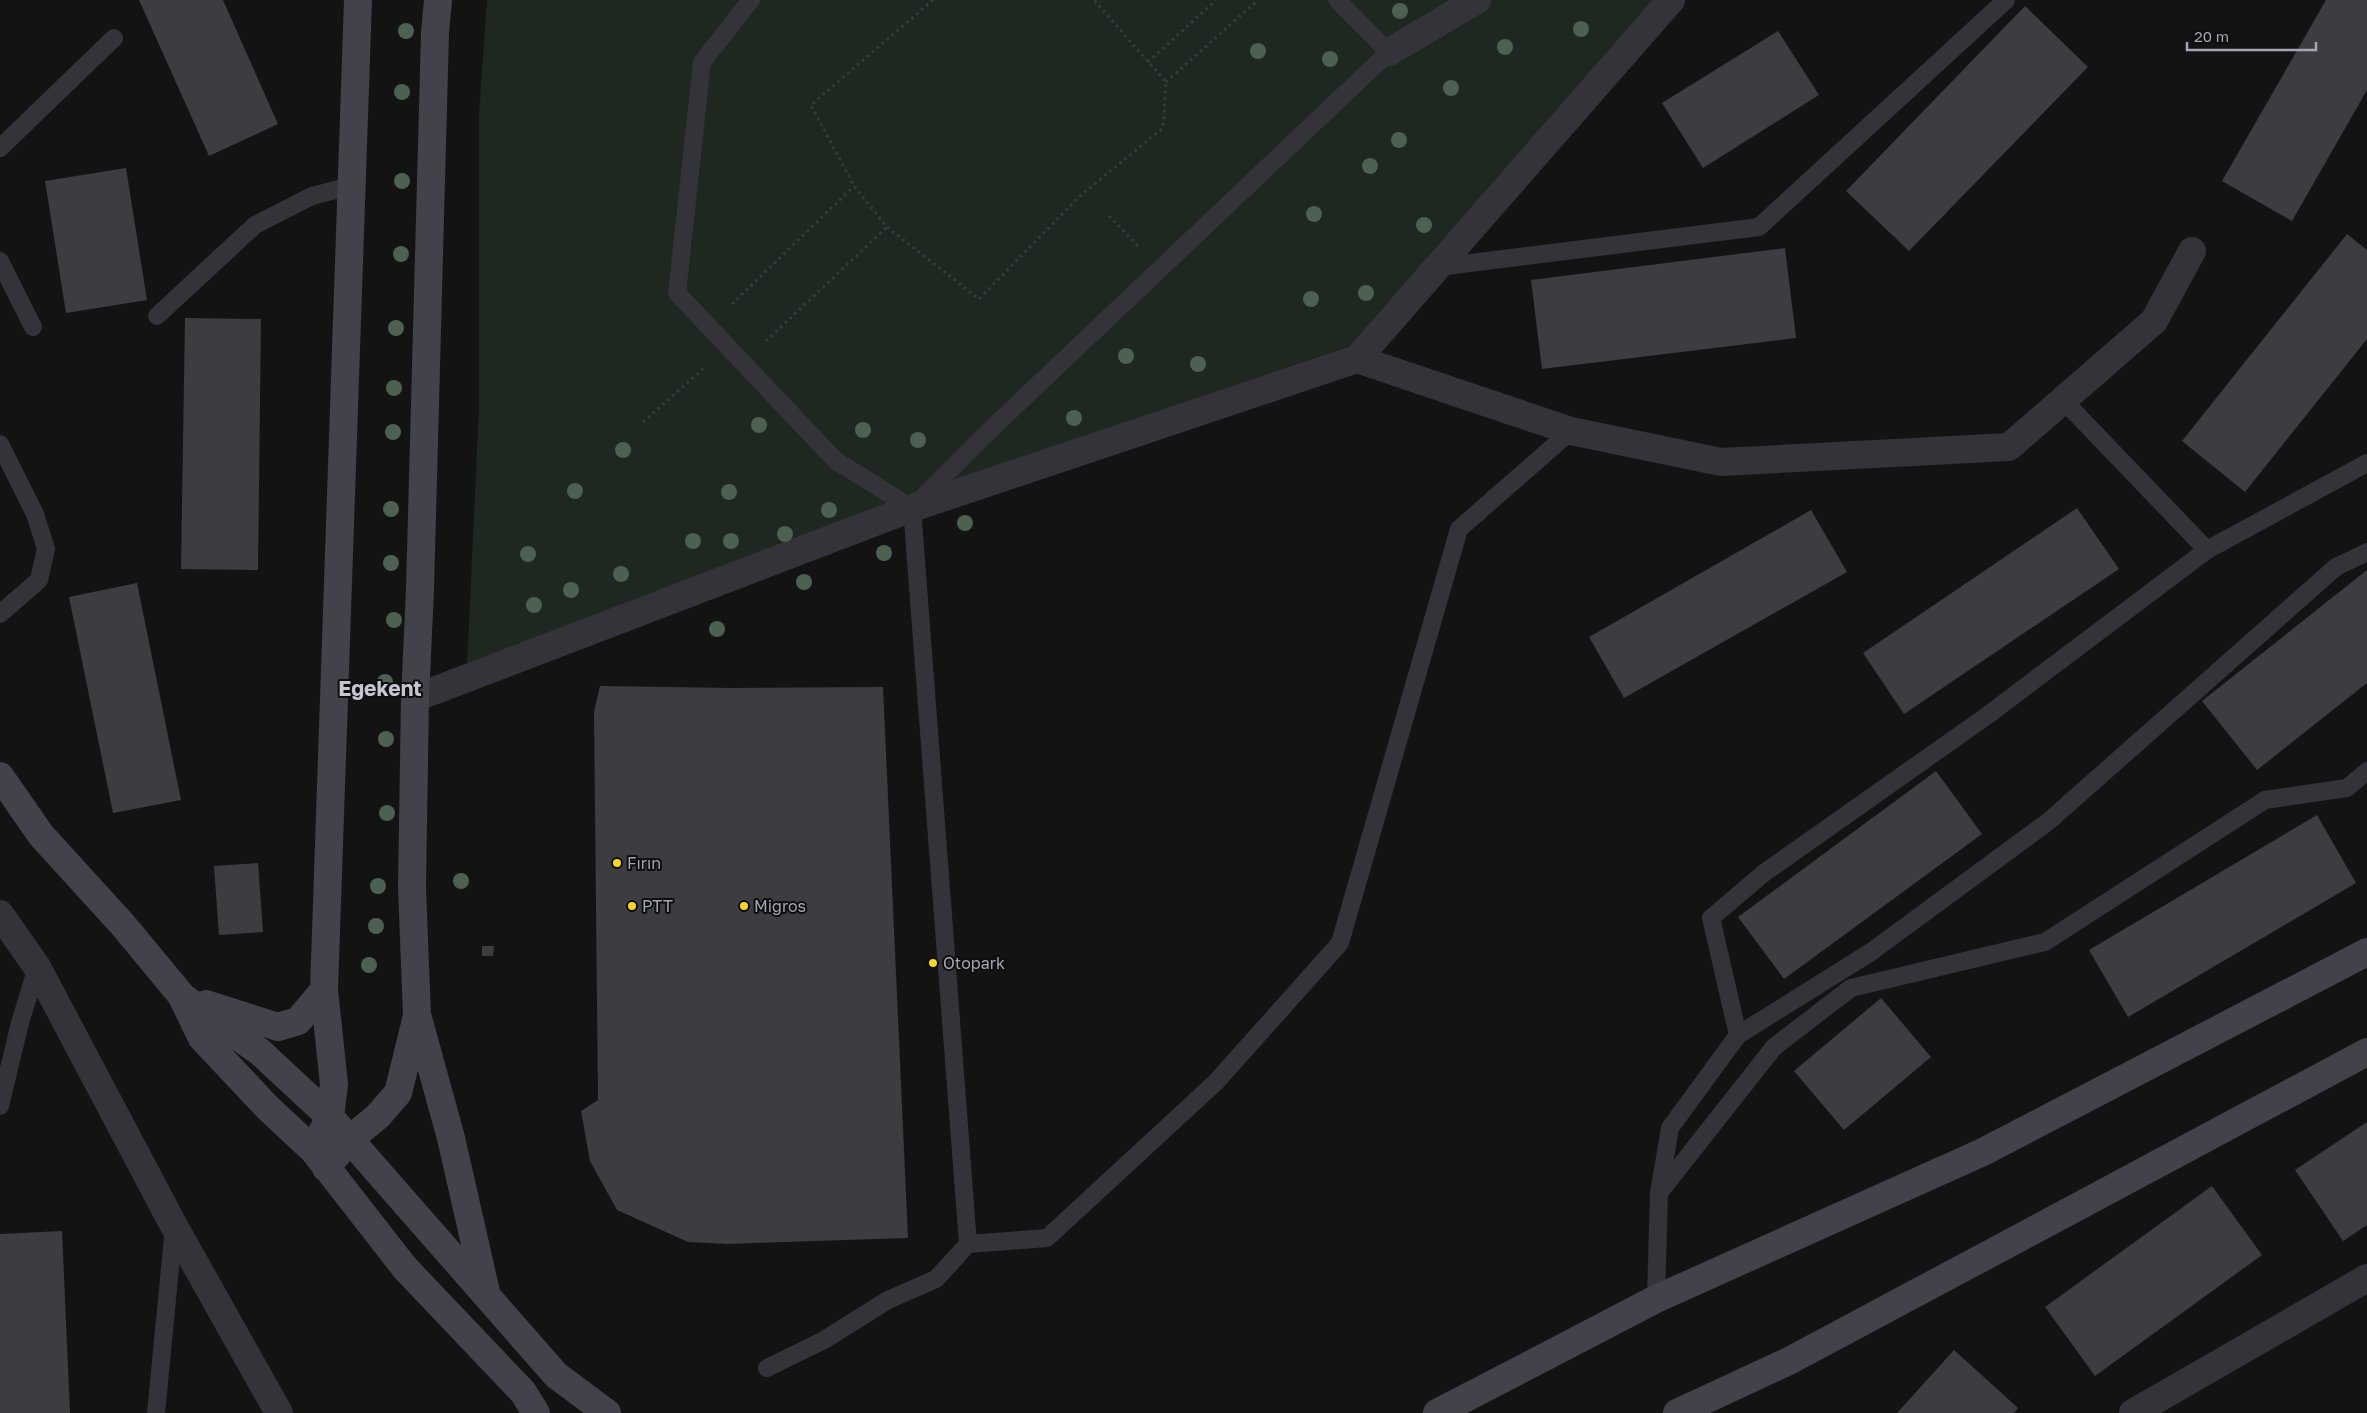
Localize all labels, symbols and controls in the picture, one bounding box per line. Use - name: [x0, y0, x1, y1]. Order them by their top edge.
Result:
- scale bar: [2187, 20, 2316, 52]
- text: 20 m: [2194, 27, 2229, 45]
- district label: Egekent: [338, 675, 422, 701]
- place label: Fırın: [627, 853, 661, 873]
- marker: Fırın: [611, 857, 623, 869]
- place label: PTT: [642, 896, 673, 916]
- place label: Migros: [754, 896, 806, 916]
- marker: PTT: [626, 900, 638, 912]
- marker: Migros: [738, 900, 750, 912]
- place label: Otopark: [943, 953, 1005, 973]
- marker: Otopark: [927, 957, 939, 969]

